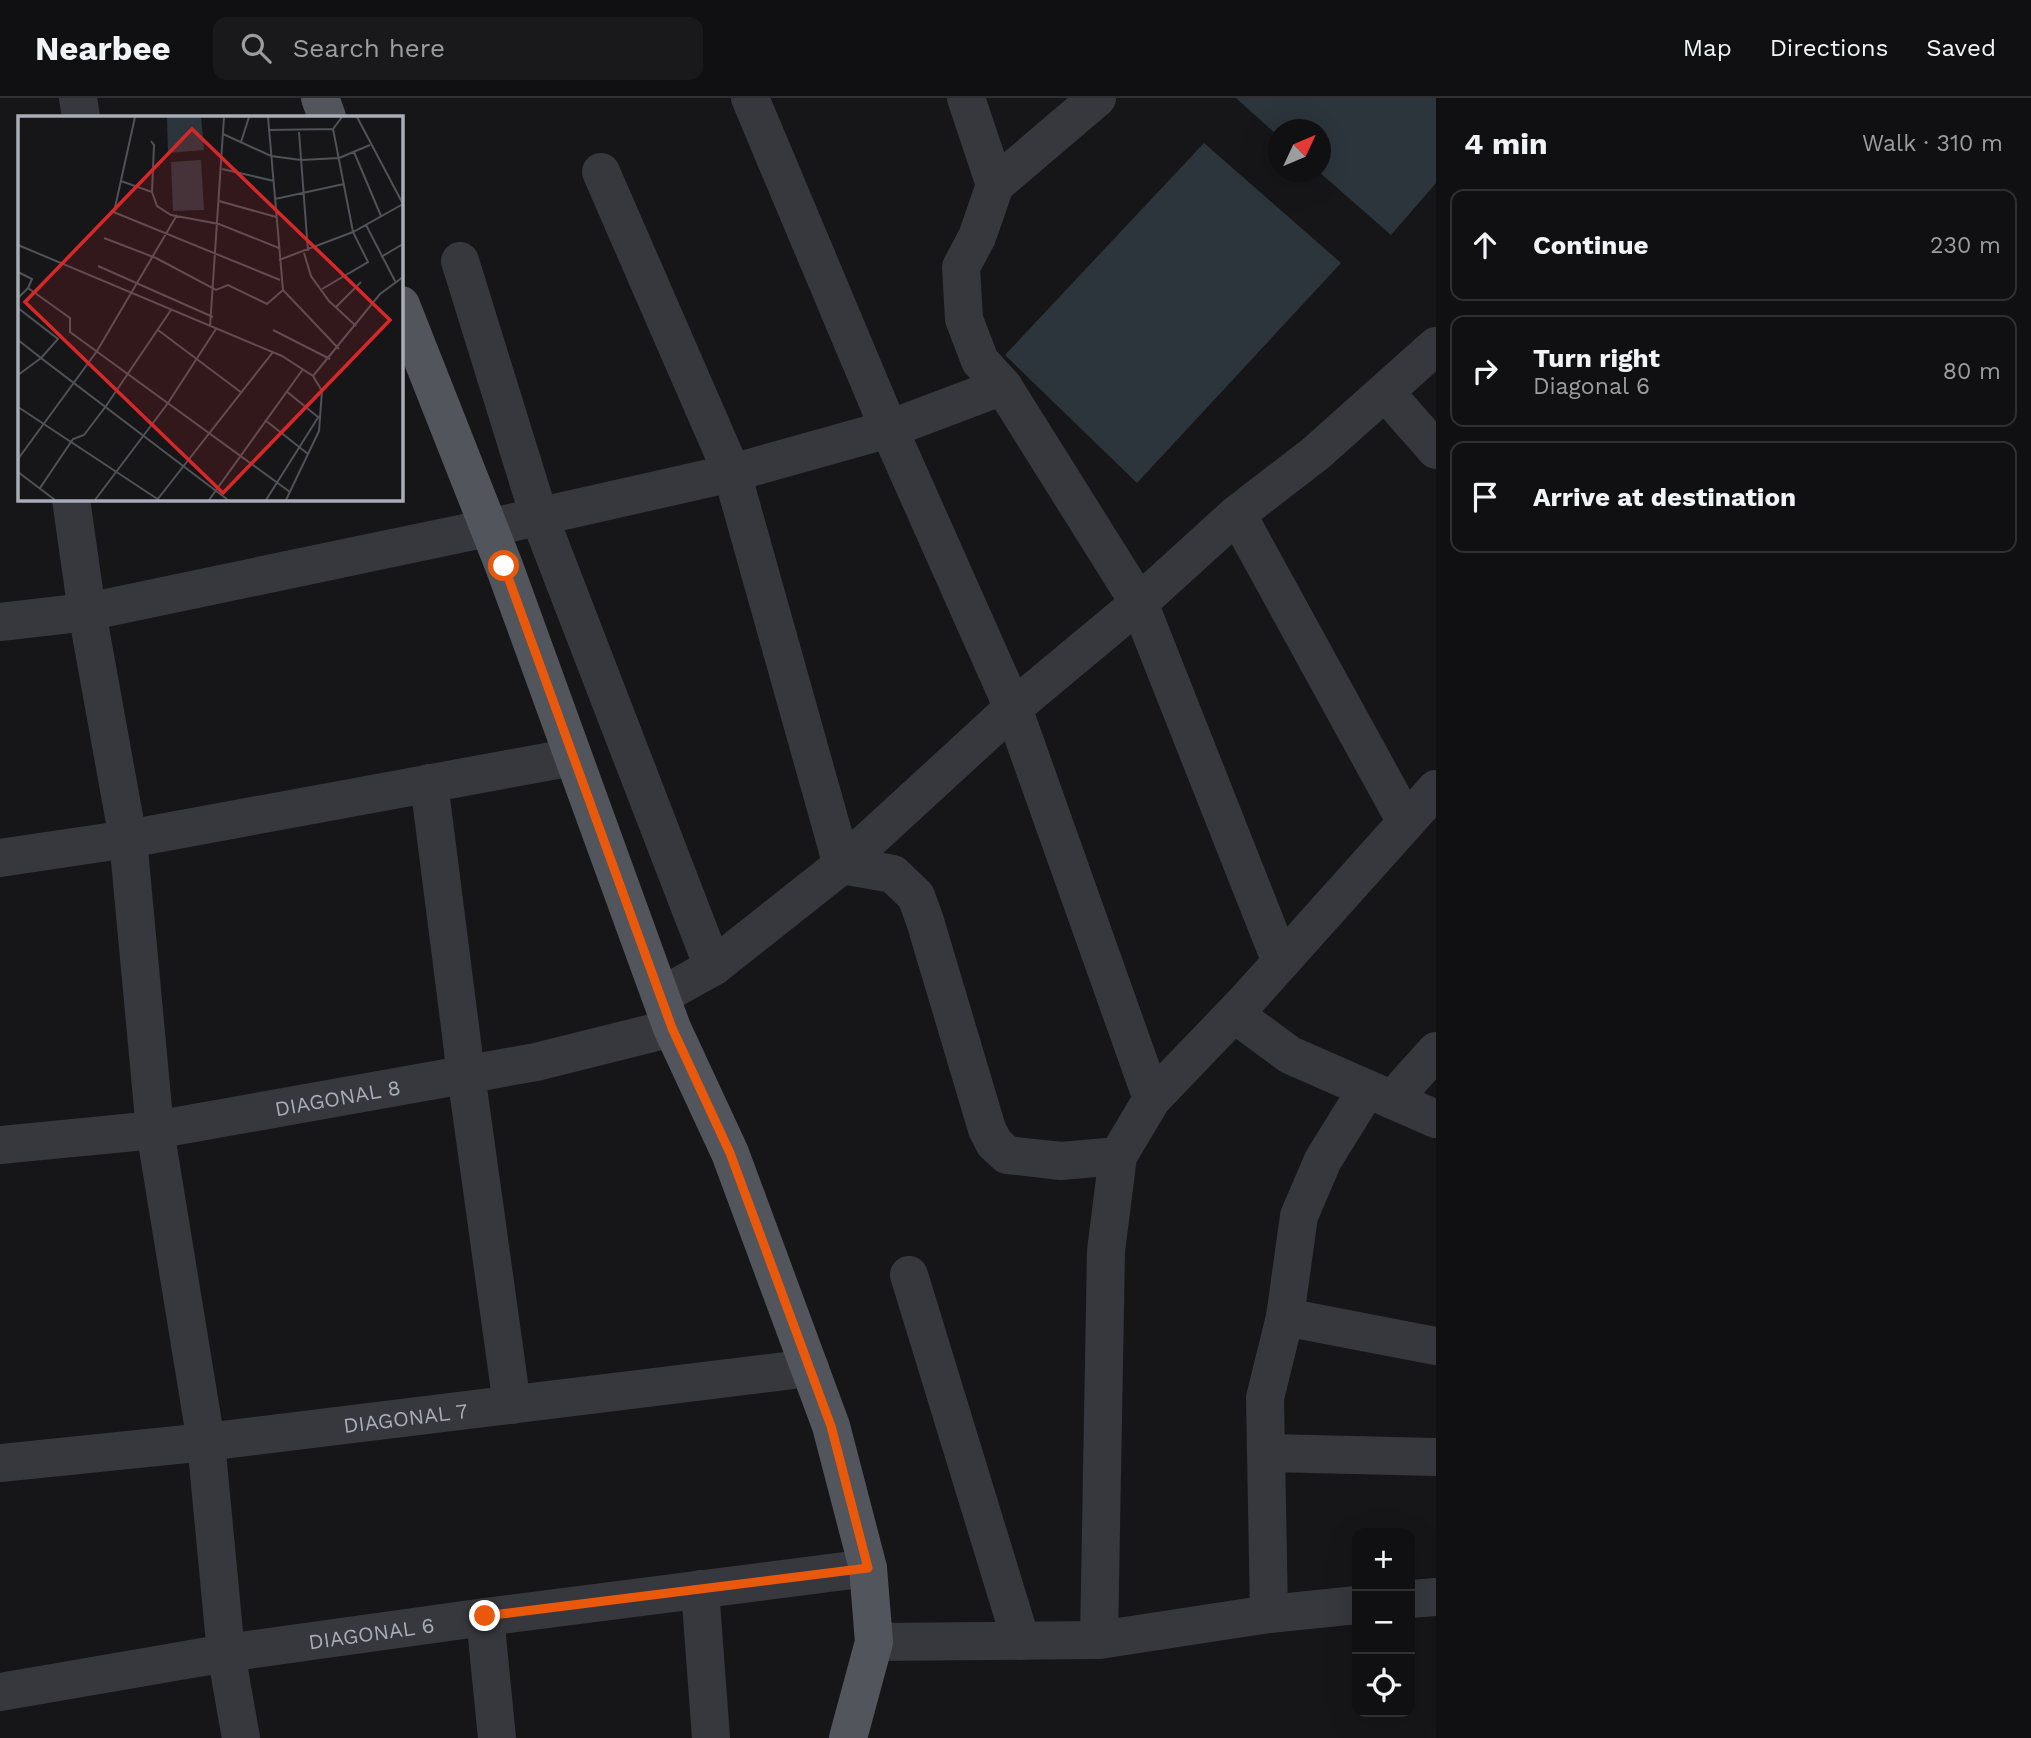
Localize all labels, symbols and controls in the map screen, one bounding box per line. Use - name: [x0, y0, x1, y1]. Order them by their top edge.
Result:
- search box: [213, 17, 703, 80]
- text: Nearbee: [35, 29, 171, 68]
- icon: search: [237, 29, 275, 67]
- text: Search here: [293, 33, 445, 63]
- text: Map: [1683, 34, 1732, 62]
- text: Directions: [1770, 34, 1888, 62]
- text: Saved: [1926, 34, 1996, 62]
- inset map: [18, 116, 402, 500]
- north arrow: [1268, 119, 1331, 182]
- text: 4 min: [1464, 126, 1548, 161]
- text: Walk · 310 m: [1862, 130, 2003, 157]
- icon: ahead: [1466, 226, 1504, 264]
- text: Continue: [1533, 230, 1649, 260]
- text: 230 m: [1930, 232, 2001, 259]
- text: Turn right: [1533, 343, 1660, 373]
- icon: right: [1466, 352, 1504, 390]
- text: 80 m: [1943, 358, 2001, 385]
- text: Diagonal 6: [1533, 373, 1650, 400]
- icon: arrive: [1466, 478, 1504, 516]
- text: Arrive at destination: [1533, 482, 1796, 512]
- route start: [488, 550, 519, 581]
- street label: DIAGONAL 8: [273, 1074, 402, 1121]
- street label: DIAGONAL 7: [342, 1398, 469, 1438]
- map controls: [1352, 1528, 1415, 1717]
- button: +: [1352, 1528, 1415, 1591]
- button: −: [1352, 1591, 1415, 1654]
- route end: [469, 1600, 500, 1631]
- street label: DIAGONAL 6: [307, 1612, 436, 1654]
- button: locate: [1352, 1654, 1415, 1717]

